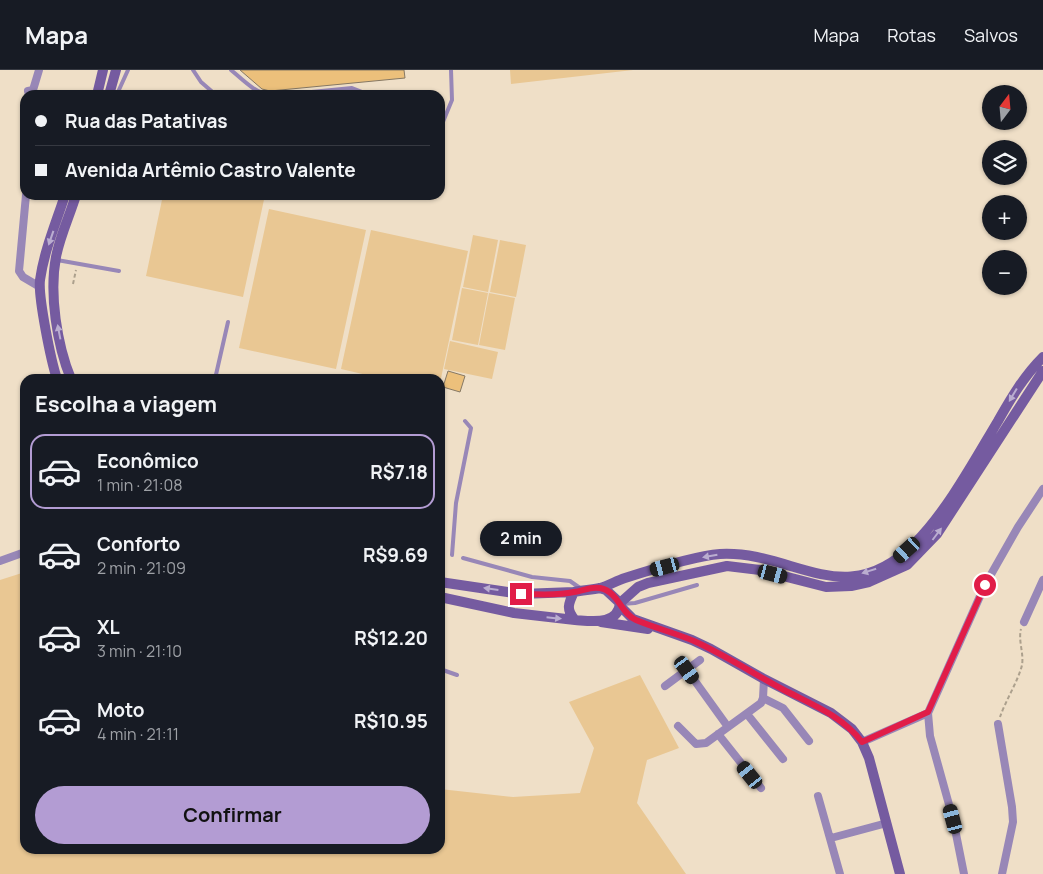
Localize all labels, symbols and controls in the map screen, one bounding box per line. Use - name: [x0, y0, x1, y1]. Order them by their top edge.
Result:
- text: Mapa: [25, 18, 88, 51]
- text: Mapa: [813, 23, 859, 47]
- text: Rotas: [887, 23, 936, 47]
- text: Salvos: [964, 23, 1018, 47]
- north arrow: [982, 85, 1028, 130]
- map controls: [982, 85, 1027, 295]
- text: Rua das Patativas: [65, 108, 228, 134]
- button: layers: [982, 140, 1027, 185]
- text: Avenida Artêmio Castro Valente: [65, 157, 356, 183]
- button: +: [982, 195, 1027, 240]
- one-way arrow: [46, 230, 54, 245]
- button: −: [982, 250, 1027, 295]
- one-way arrow: [54, 323, 62, 339]
- text: Escolha a viagem: [35, 389, 217, 419]
- one-way arrow: [1009, 389, 1018, 402]
- text: Econômico: [97, 448, 199, 474]
- icon: car: [37, 449, 82, 494]
- text: R$7.18: [370, 459, 428, 485]
- text: 1 min · 21:08: [97, 474, 182, 496]
- callout: 2 min: [480, 522, 562, 556]
- text: 2 min: [500, 527, 542, 549]
- one-way arrow: [932, 527, 942, 541]
- text: Conforto: [97, 531, 180, 557]
- icon: car: [37, 532, 82, 577]
- car: [890, 534, 923, 566]
- text: R$9.69: [363, 542, 428, 568]
- one-way arrow: [702, 552, 718, 560]
- car: [648, 556, 681, 578]
- text: 2 min · 21:09: [97, 557, 186, 579]
- car: [756, 563, 789, 585]
- one-way arrow: [862, 568, 877, 576]
- route start: [974, 574, 996, 596]
- route end: [510, 583, 532, 605]
- one-way arrow: [482, 585, 498, 593]
- text: XL: [97, 614, 120, 640]
- one-way arrow: [546, 614, 562, 622]
- icon: car: [37, 615, 82, 660]
- text: R$12.20: [354, 625, 428, 651]
- text: 3 min · 21:10: [97, 640, 182, 662]
- car: [672, 653, 701, 687]
- text: Moto: [97, 697, 144, 723]
- icon: car: [37, 698, 82, 743]
- text: R$10.95: [354, 708, 428, 734]
- text: 4 min · 21:11: [97, 723, 179, 745]
- car: [734, 759, 765, 791]
- button: Confirmar: [35, 786, 430, 844]
- car: [941, 803, 964, 835]

